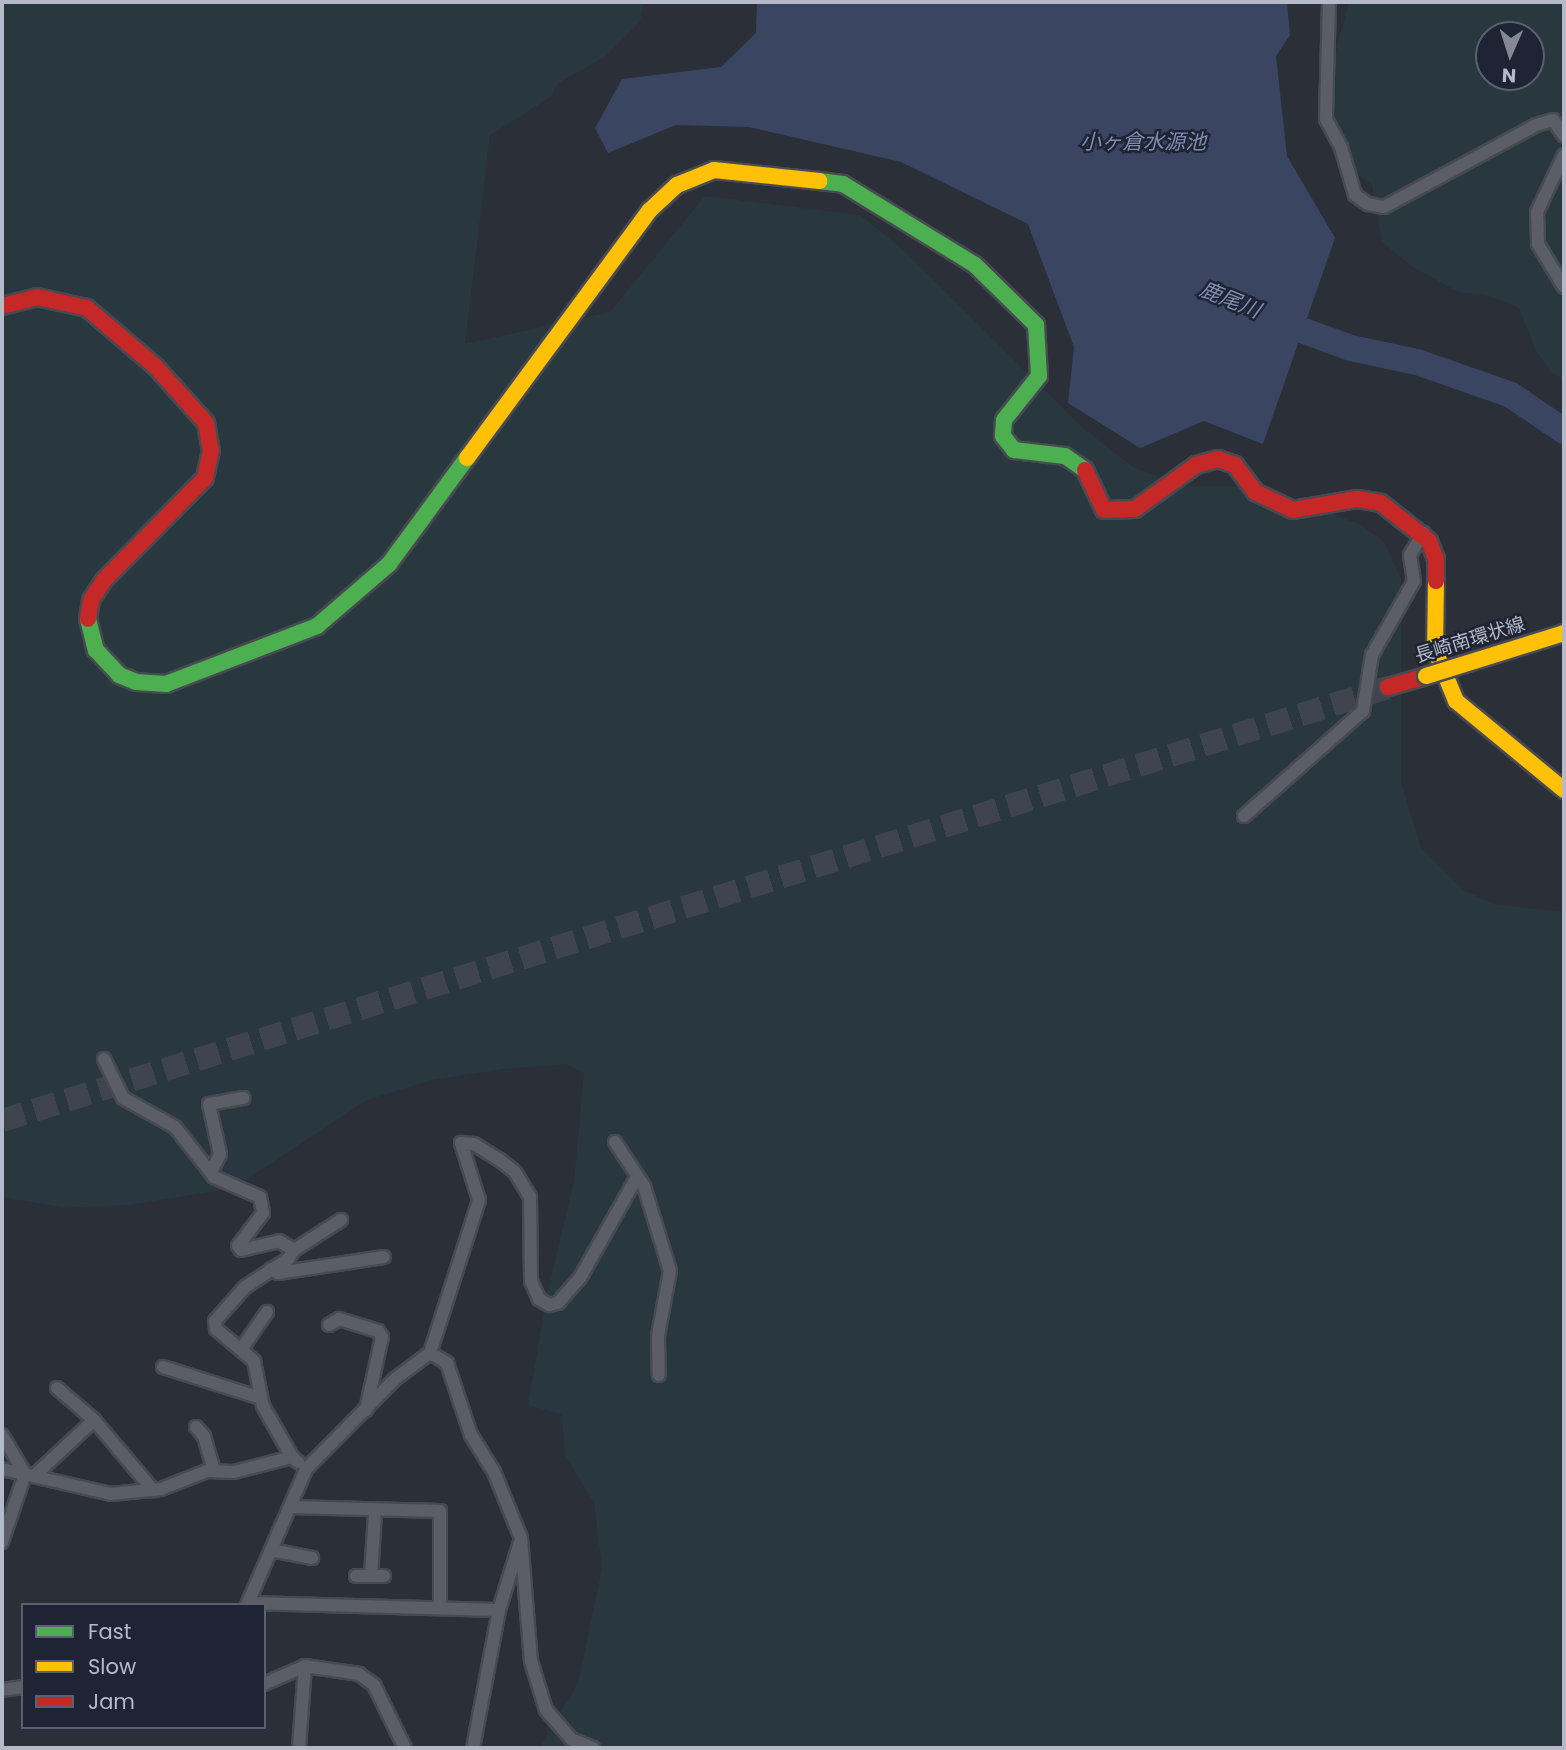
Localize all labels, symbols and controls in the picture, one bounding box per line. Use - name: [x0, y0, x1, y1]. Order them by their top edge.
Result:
- north arrow: [1475, 21, 1545, 91]
- text: N: [1501, 62, 1517, 89]
- water label: 小ヶ倉水源池: [1080, 129, 1206, 155]
- water label: 鹿尾川: [1196, 277, 1264, 323]
- street label: 長崎南環状線: [1412, 612, 1528, 668]
- legend: [21, 1603, 266, 1729]
- text: Fast: [88, 1617, 131, 1646]
- text: Slow: [88, 1652, 136, 1681]
- text: Jam: [88, 1687, 135, 1716]

